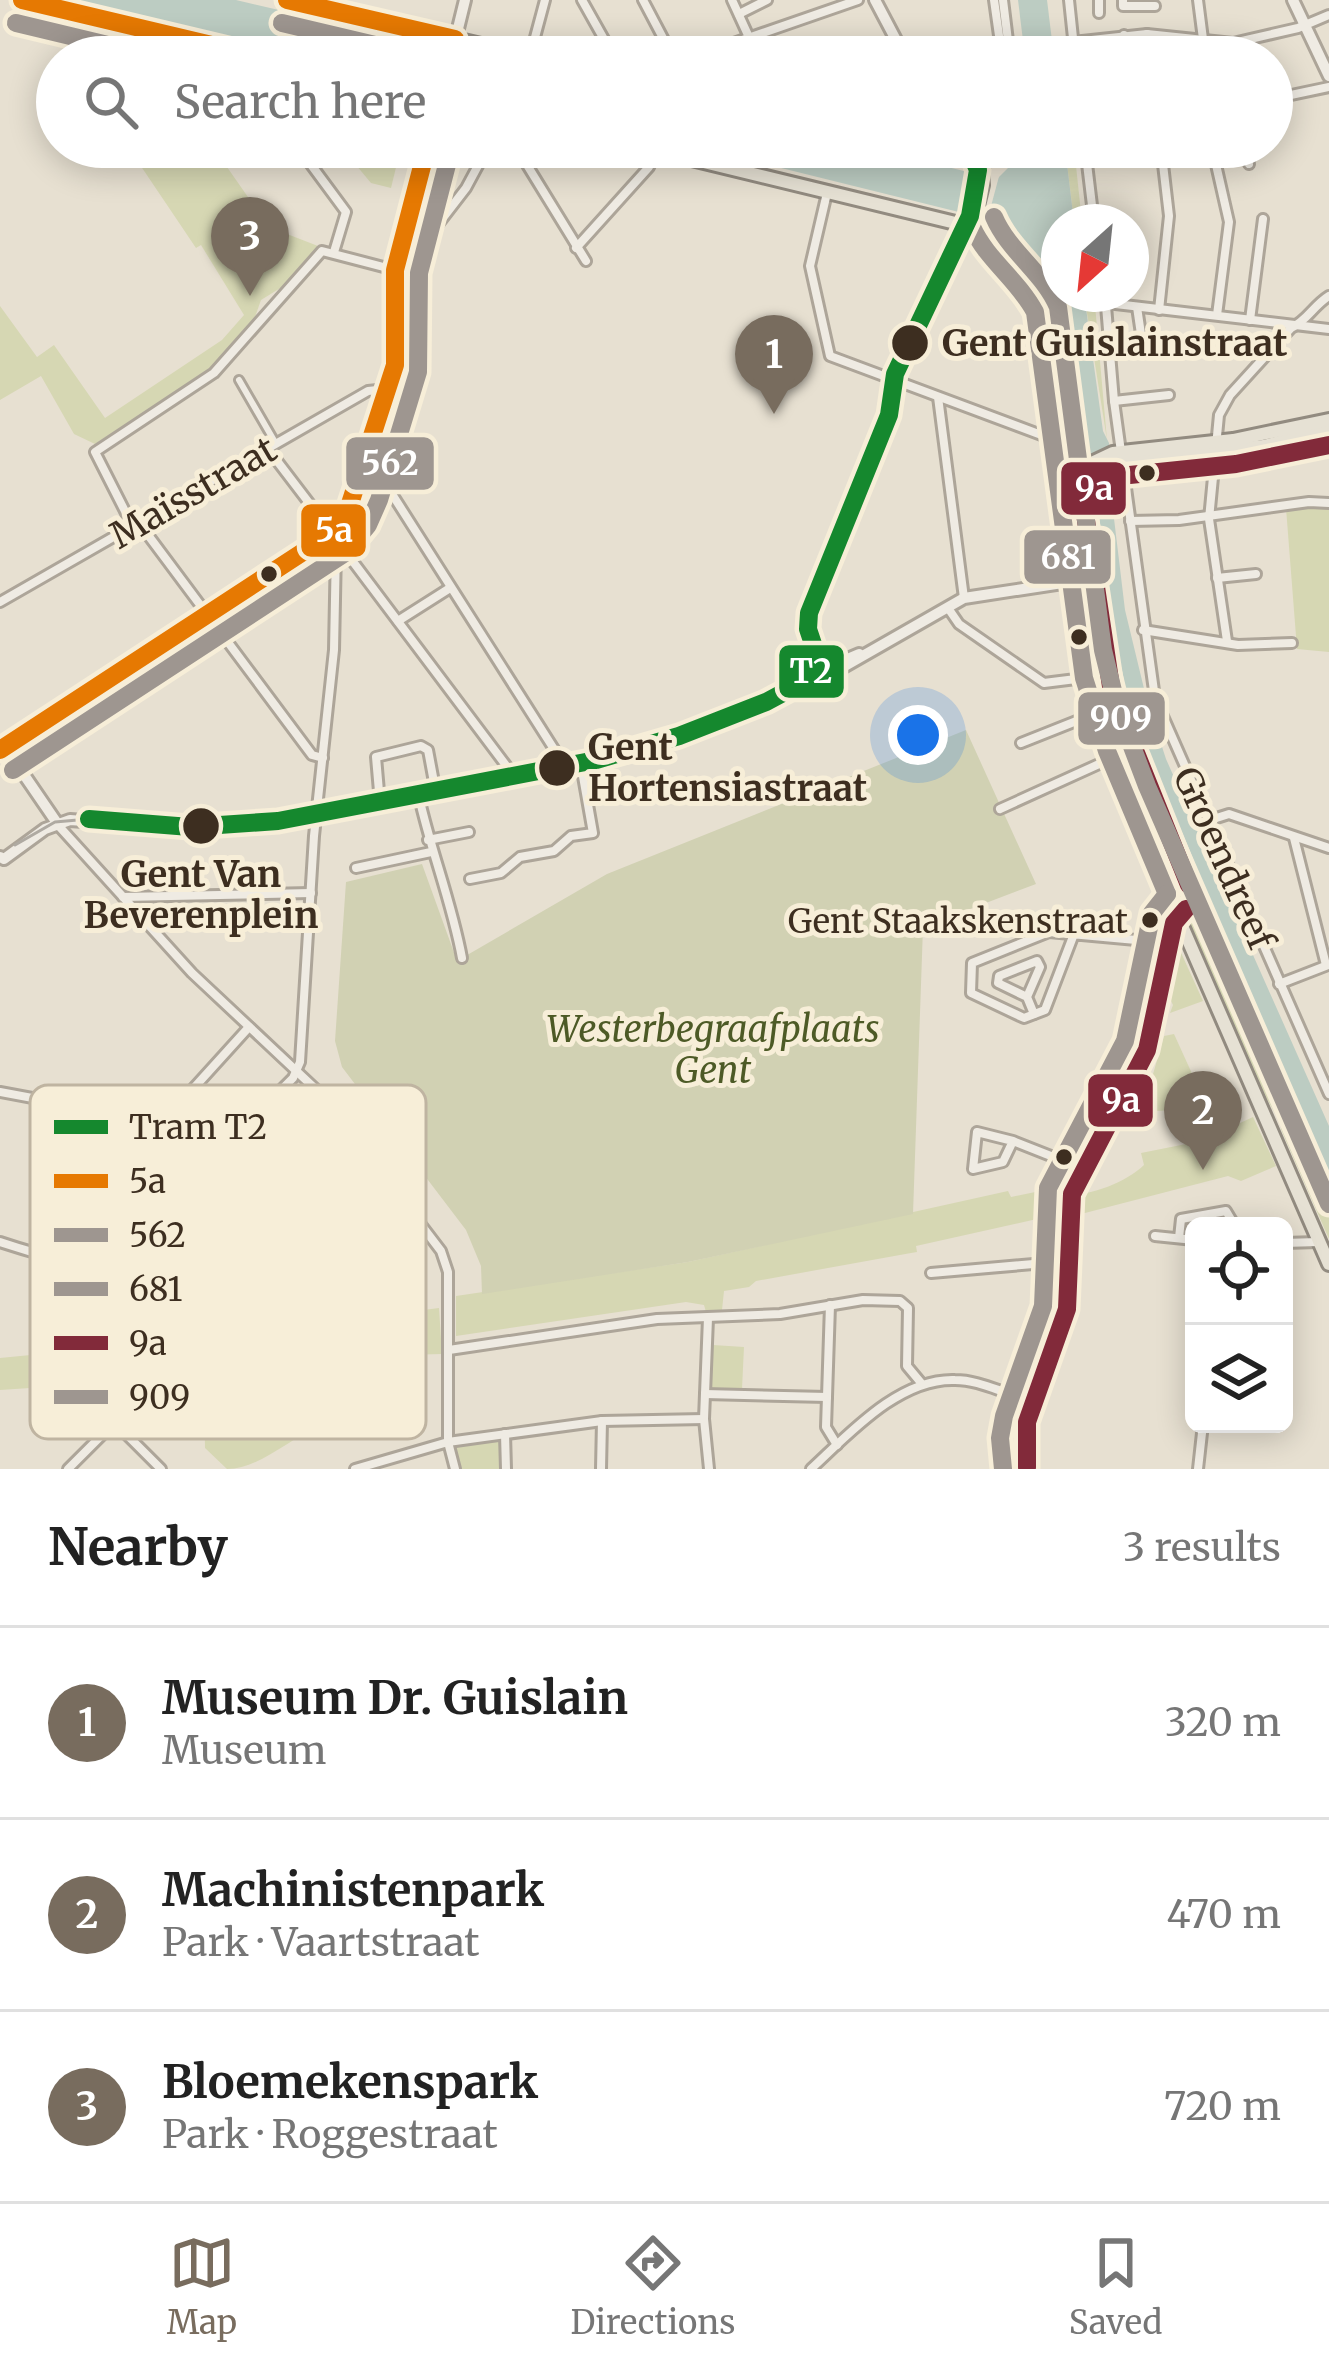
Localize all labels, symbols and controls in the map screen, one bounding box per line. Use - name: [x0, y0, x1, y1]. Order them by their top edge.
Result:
- search box: [36, 36, 1293, 168]
- icon: search: [78, 69, 144, 135]
- text: Search here: [174, 74, 426, 130]
- pin: 3: [211, 197, 289, 296]
- north arrow: [1041, 204, 1149, 312]
- pin: 1: [735, 315, 813, 414]
- place label: Gent Guislainstraat: [942, 321, 1288, 366]
- marker: Gent Guislainstraat: [889, 322, 931, 364]
- street label: Maïsstraat: [102, 427, 284, 558]
- line badge: 562: [344, 435, 436, 492]
- text: 562: [361, 443, 419, 484]
- line badge: 9a: [1059, 460, 1128, 517]
- unlabelled marker: [1136, 462, 1158, 484]
- text: 9a: [1075, 468, 1113, 509]
- line badge: 5a: [299, 502, 368, 559]
- text: 5a: [315, 510, 353, 551]
- line badge: 681: [1022, 528, 1113, 586]
- text: 681: [1041, 537, 1095, 578]
- unlabelled marker: [258, 563, 280, 585]
- unlabelled marker: [1068, 626, 1090, 648]
- line badge: T2: [777, 643, 846, 700]
- text: T2: [789, 651, 833, 692]
- line badge: 909: [1076, 690, 1167, 747]
- text: 909: [1090, 698, 1152, 739]
- your location: [888, 705, 948, 765]
- place label: Gent Hortensiastraat: [588, 725, 868, 811]
- marker: Gent Hortensiastraat: [536, 747, 578, 789]
- street label: Groendreef: [1163, 760, 1284, 957]
- marker: Gent Van Beverenplein: [180, 805, 222, 847]
- place label: Gent Van Beverenplein: [84, 852, 318, 938]
- place label: Gent Staakskenstraat: [788, 901, 1128, 942]
- marker: Gent Staakskenstraat: [1139, 909, 1161, 931]
- park label: Westerbegraafplaats Gent: [546, 1007, 880, 1093]
- pin: 2: [1164, 1071, 1242, 1170]
- line badge: 9a: [1086, 1072, 1155, 1129]
- text: 9a: [1102, 1080, 1140, 1121]
- legend: [30, 1085, 426, 1439]
- text: Tram T2: [129, 1107, 267, 1148]
- unlabelled marker: [1053, 1146, 1075, 1168]
- text: 5a: [129, 1161, 166, 1202]
- text: 562: [129, 1215, 186, 1256]
- map controls: [1185, 1217, 1293, 1433]
- button: locate: [1185, 1217, 1293, 1325]
- text: 681: [129, 1269, 183, 1310]
- text: 9a: [129, 1323, 167, 1364]
- button: layers: [1185, 1325, 1293, 1433]
- text: 909: [129, 1377, 190, 1418]
- text: Nearby: [48, 1515, 228, 1579]
- text: 3 results: [1123, 1523, 1281, 1572]
- text: Museum Dr. Guislain: [162, 1670, 628, 1726]
- text: 1: [78, 1698, 96, 1747]
- text: 320 m: [1164, 1698, 1281, 1747]
- text: Museum: [162, 1726, 327, 1775]
- text: Machinistenpark: [162, 1862, 544, 1918]
- text: 2: [76, 1890, 98, 1939]
- text: 470 m: [1167, 1890, 1281, 1939]
- text: Park · Vaartstraat: [162, 1918, 479, 1967]
- text: Bloemekenspark: [162, 2054, 538, 2110]
- text: 3: [76, 2082, 98, 2131]
- text: 720 m: [1164, 2082, 1281, 2131]
- text: Park · Roggestraat: [162, 2110, 498, 2159]
- tab: Map: [167, 2230, 237, 2343]
- tab: Directions: [570, 2230, 735, 2343]
- tab: Saved: [1069, 2230, 1162, 2343]

